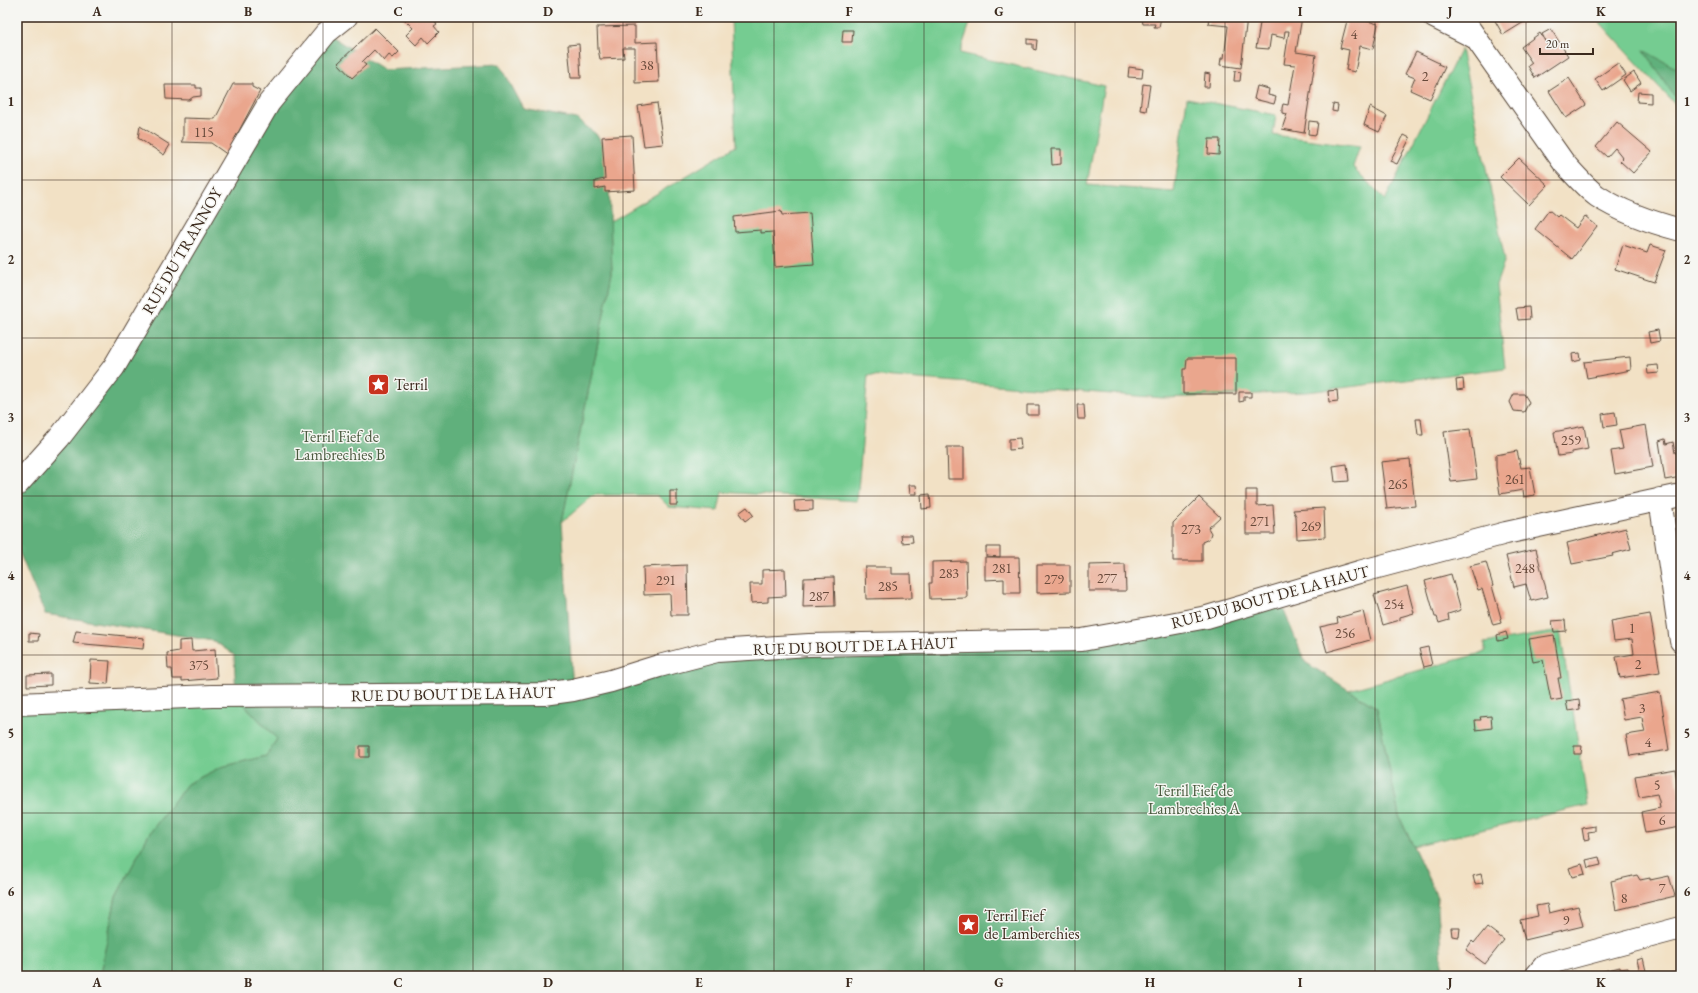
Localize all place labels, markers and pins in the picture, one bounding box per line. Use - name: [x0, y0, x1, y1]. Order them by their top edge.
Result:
- place icon: Terril: [366, 371, 392, 397]
- place label: Terril: [394, 374, 428, 395]
- place label: Terril Fief de Lamberchies: [984, 905, 1080, 944]
- place icon: Terril Fief de Lamberchies: [955, 911, 981, 937]

